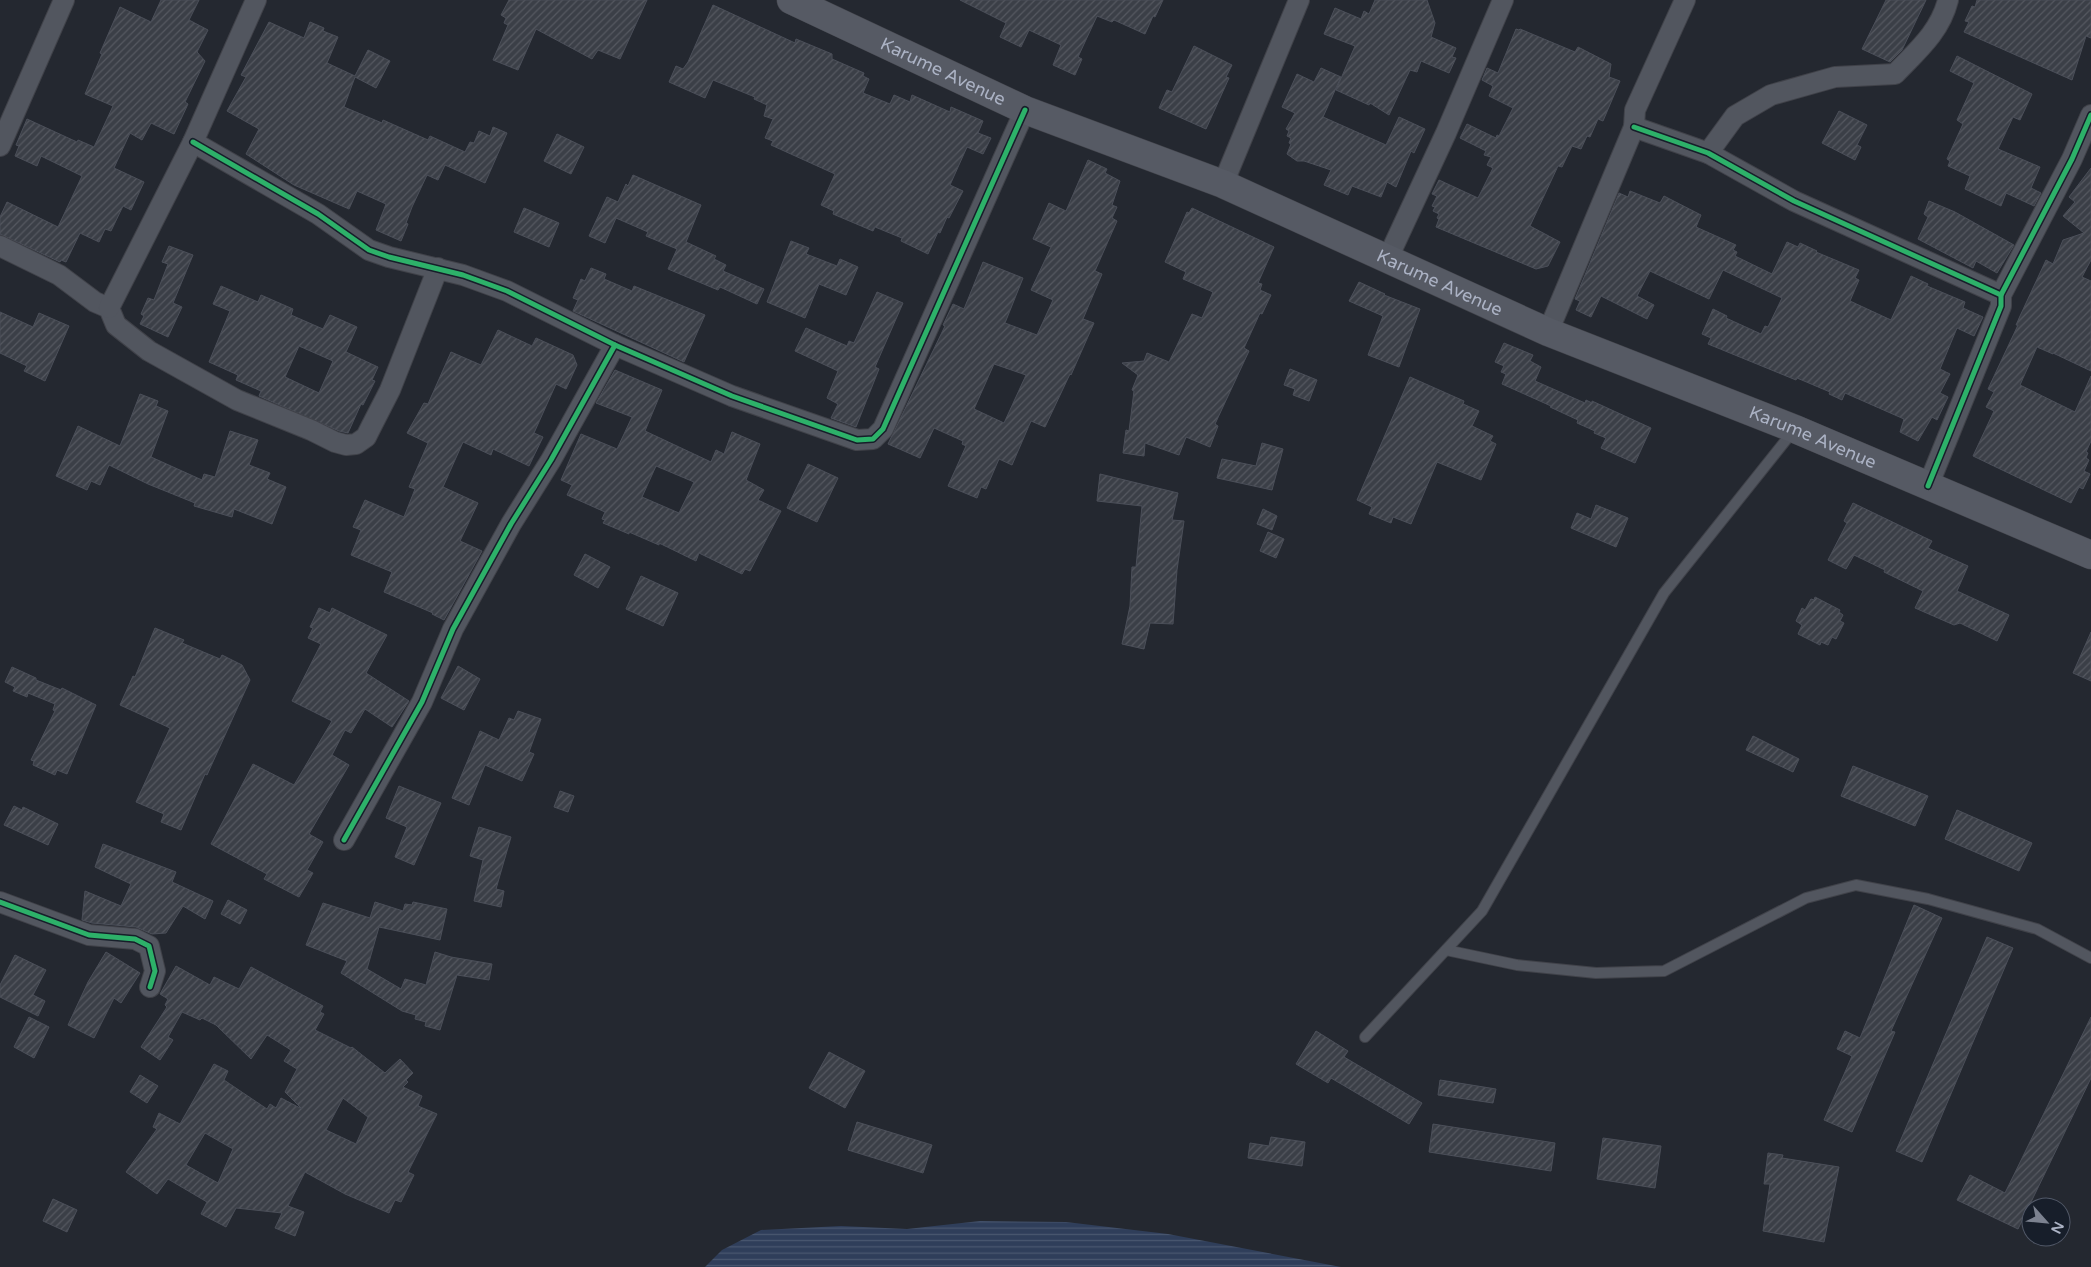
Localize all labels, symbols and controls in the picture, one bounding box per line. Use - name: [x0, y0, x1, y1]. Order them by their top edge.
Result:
- street label: Karume Avenue: [877, 33, 1009, 110]
- street label: Karume Avenue: [1373, 244, 1506, 321]
- street label: Karume Avenue: [1746, 401, 1880, 473]
- north arrow: [2021, 1197, 2071, 1247]
- text: N: [2047, 1219, 2067, 1237]

